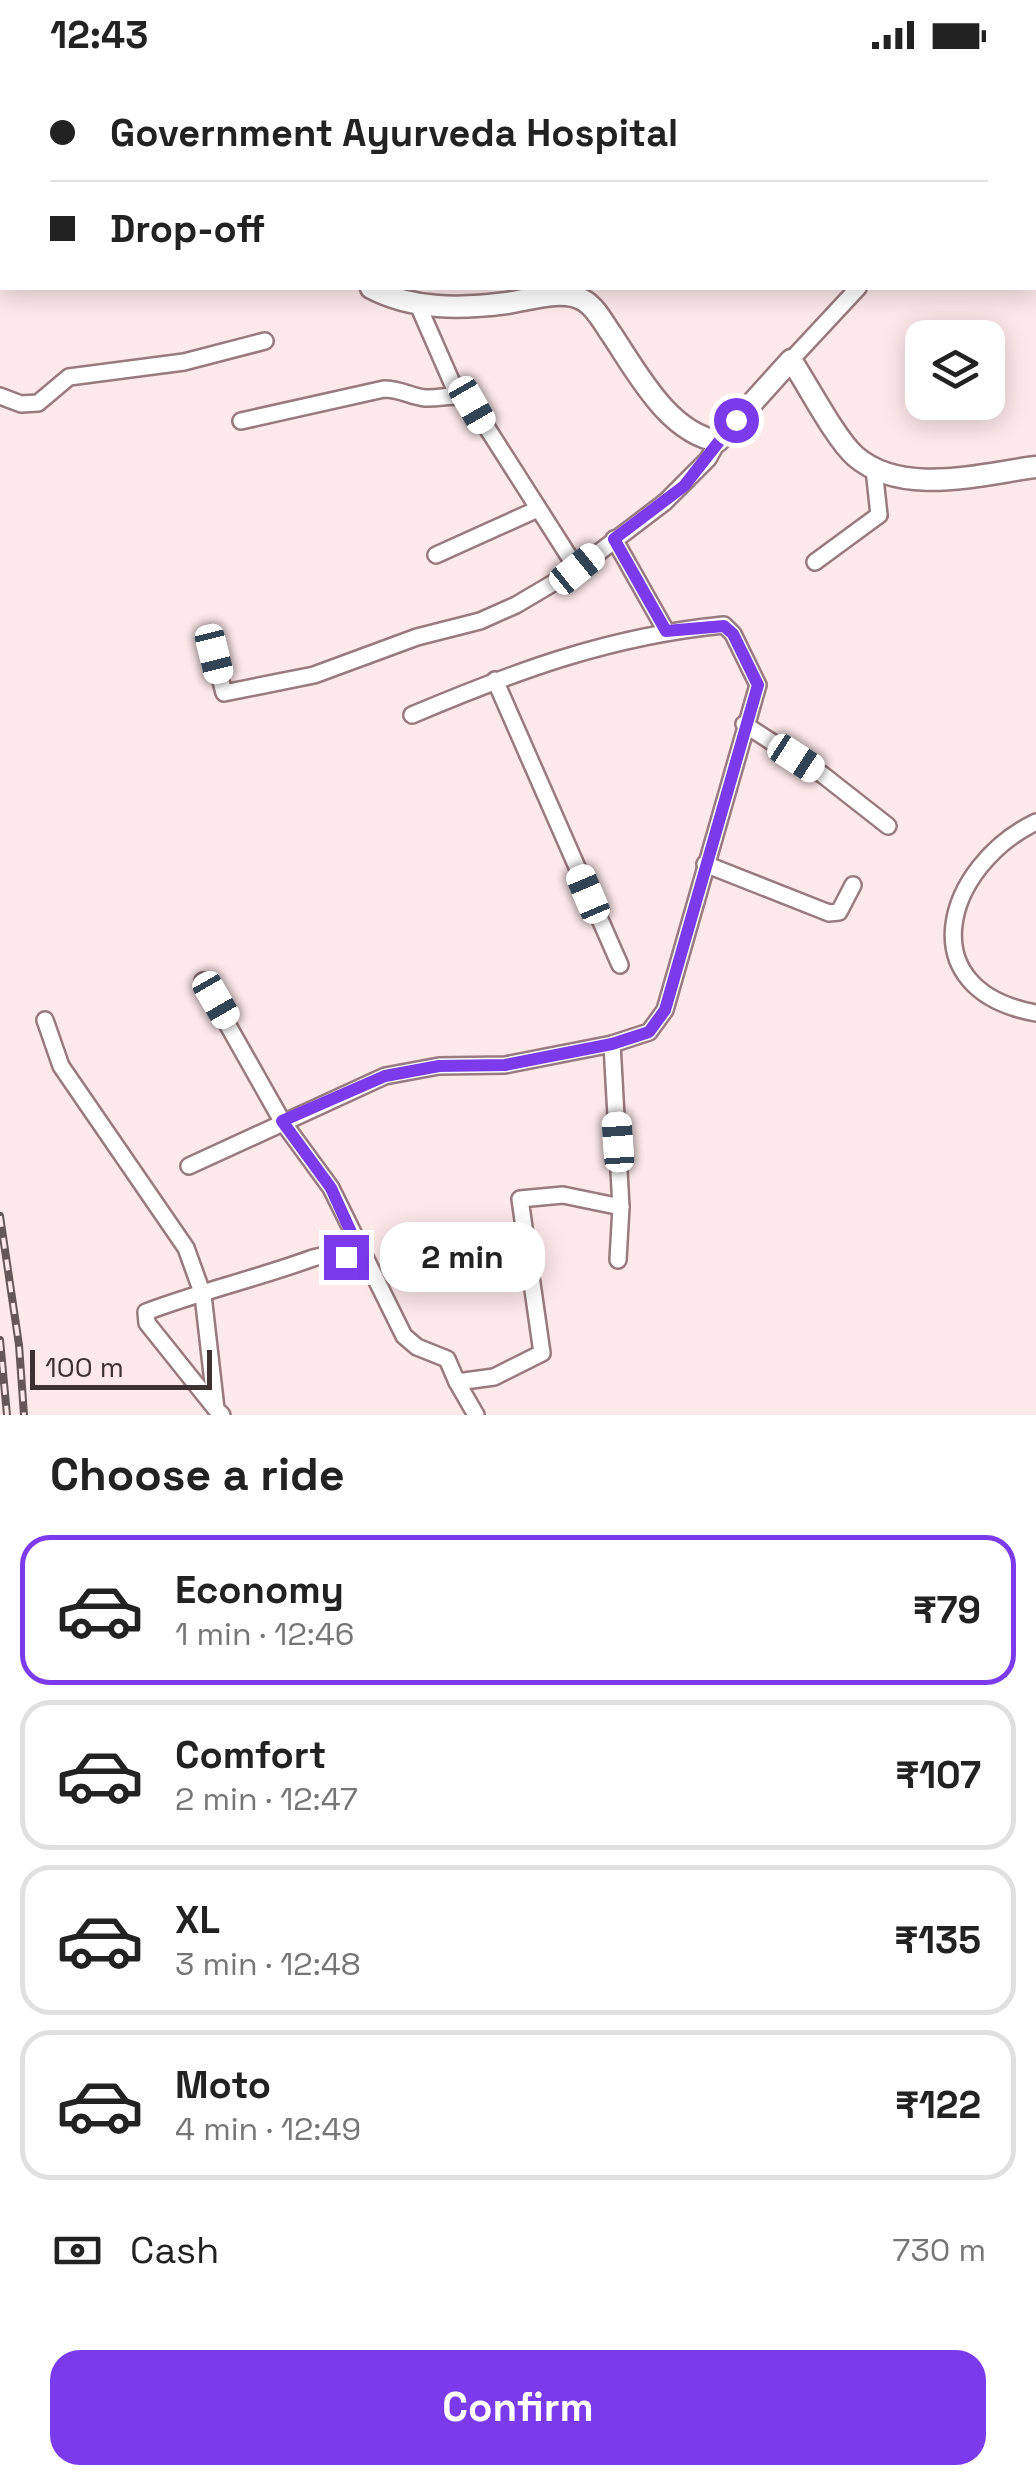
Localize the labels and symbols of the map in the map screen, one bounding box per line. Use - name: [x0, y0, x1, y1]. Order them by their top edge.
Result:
- car: [444, 372, 500, 438]
- route start: [714, 398, 759, 443]
- car: [544, 538, 610, 600]
- car: [192, 621, 236, 687]
- car: [763, 729, 829, 787]
- car: [562, 861, 614, 927]
- car: [188, 967, 244, 1033]
- car: [601, 1111, 635, 1173]
- callout: 2 min: [381, 1222, 546, 1292]
- route end: [324, 1235, 369, 1280]
- scale bar: [30, 1345, 212, 1390]

